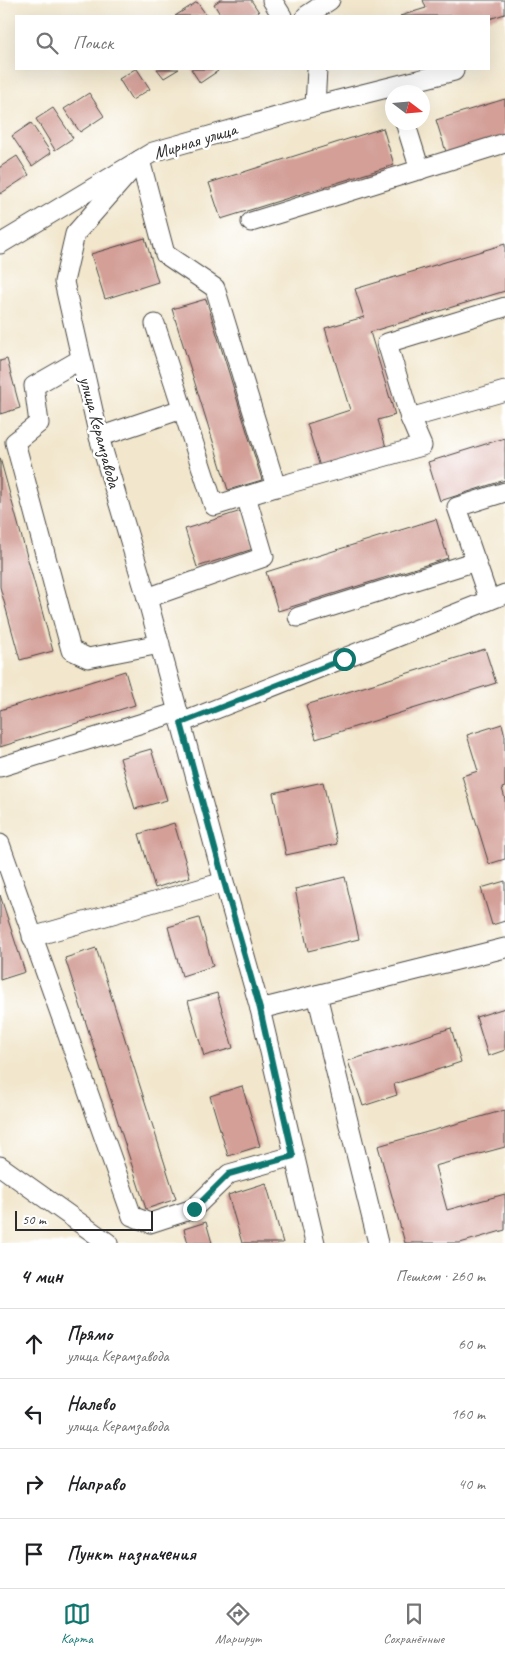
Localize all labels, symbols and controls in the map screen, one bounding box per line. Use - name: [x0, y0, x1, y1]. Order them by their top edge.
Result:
- search box: [15, 15, 490, 70]
- icon: search: [33, 29, 61, 57]
- text: Поиск: [73, 31, 113, 55]
- north arrow: [385, 85, 430, 130]
- street label: Мирная улица: [151, 117, 241, 164]
- street label: улица Керамзавода: [73, 373, 126, 492]
- route start: [333, 648, 356, 671]
- route end: [183, 1198, 206, 1221]
- scale bar: [15, 1208, 152, 1231]
- text: 50 m: [22, 1211, 46, 1228]
- text: 4 мин: [20, 1263, 63, 1289]
- text: Пешком · 260 m: [396, 1266, 485, 1286]
- text: Прямо: [67, 1322, 112, 1346]
- icon: ahead: [20, 1330, 48, 1358]
- text: 60 m: [458, 1334, 485, 1354]
- text: улица Керамзавода: [67, 1346, 169, 1366]
- text: Налево: [67, 1392, 115, 1416]
- icon: left: [20, 1400, 48, 1428]
- text: 160 m: [451, 1404, 485, 1424]
- text: улица Керамзавода: [67, 1416, 169, 1436]
- icon: right: [20, 1470, 48, 1498]
- text: Направо: [67, 1472, 125, 1496]
- text: 40 m: [458, 1474, 485, 1494]
- icon: arrive: [20, 1540, 48, 1568]
- text: Пункт назначения: [67, 1542, 196, 1566]
- tab: Карта: [61, 1600, 93, 1647]
- tab: Маршрут: [215, 1600, 261, 1647]
- tab: Сохранённые: [383, 1600, 444, 1647]

